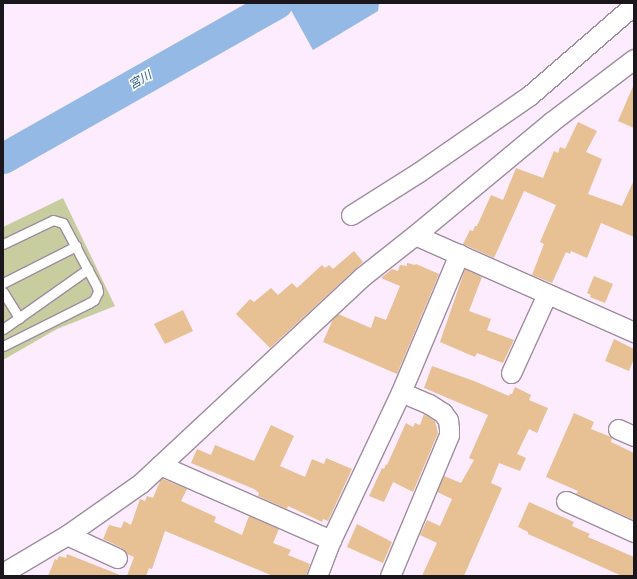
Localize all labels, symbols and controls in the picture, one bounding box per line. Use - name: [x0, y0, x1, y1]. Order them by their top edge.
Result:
- water label: 宮川: [126, 68, 154, 92]

